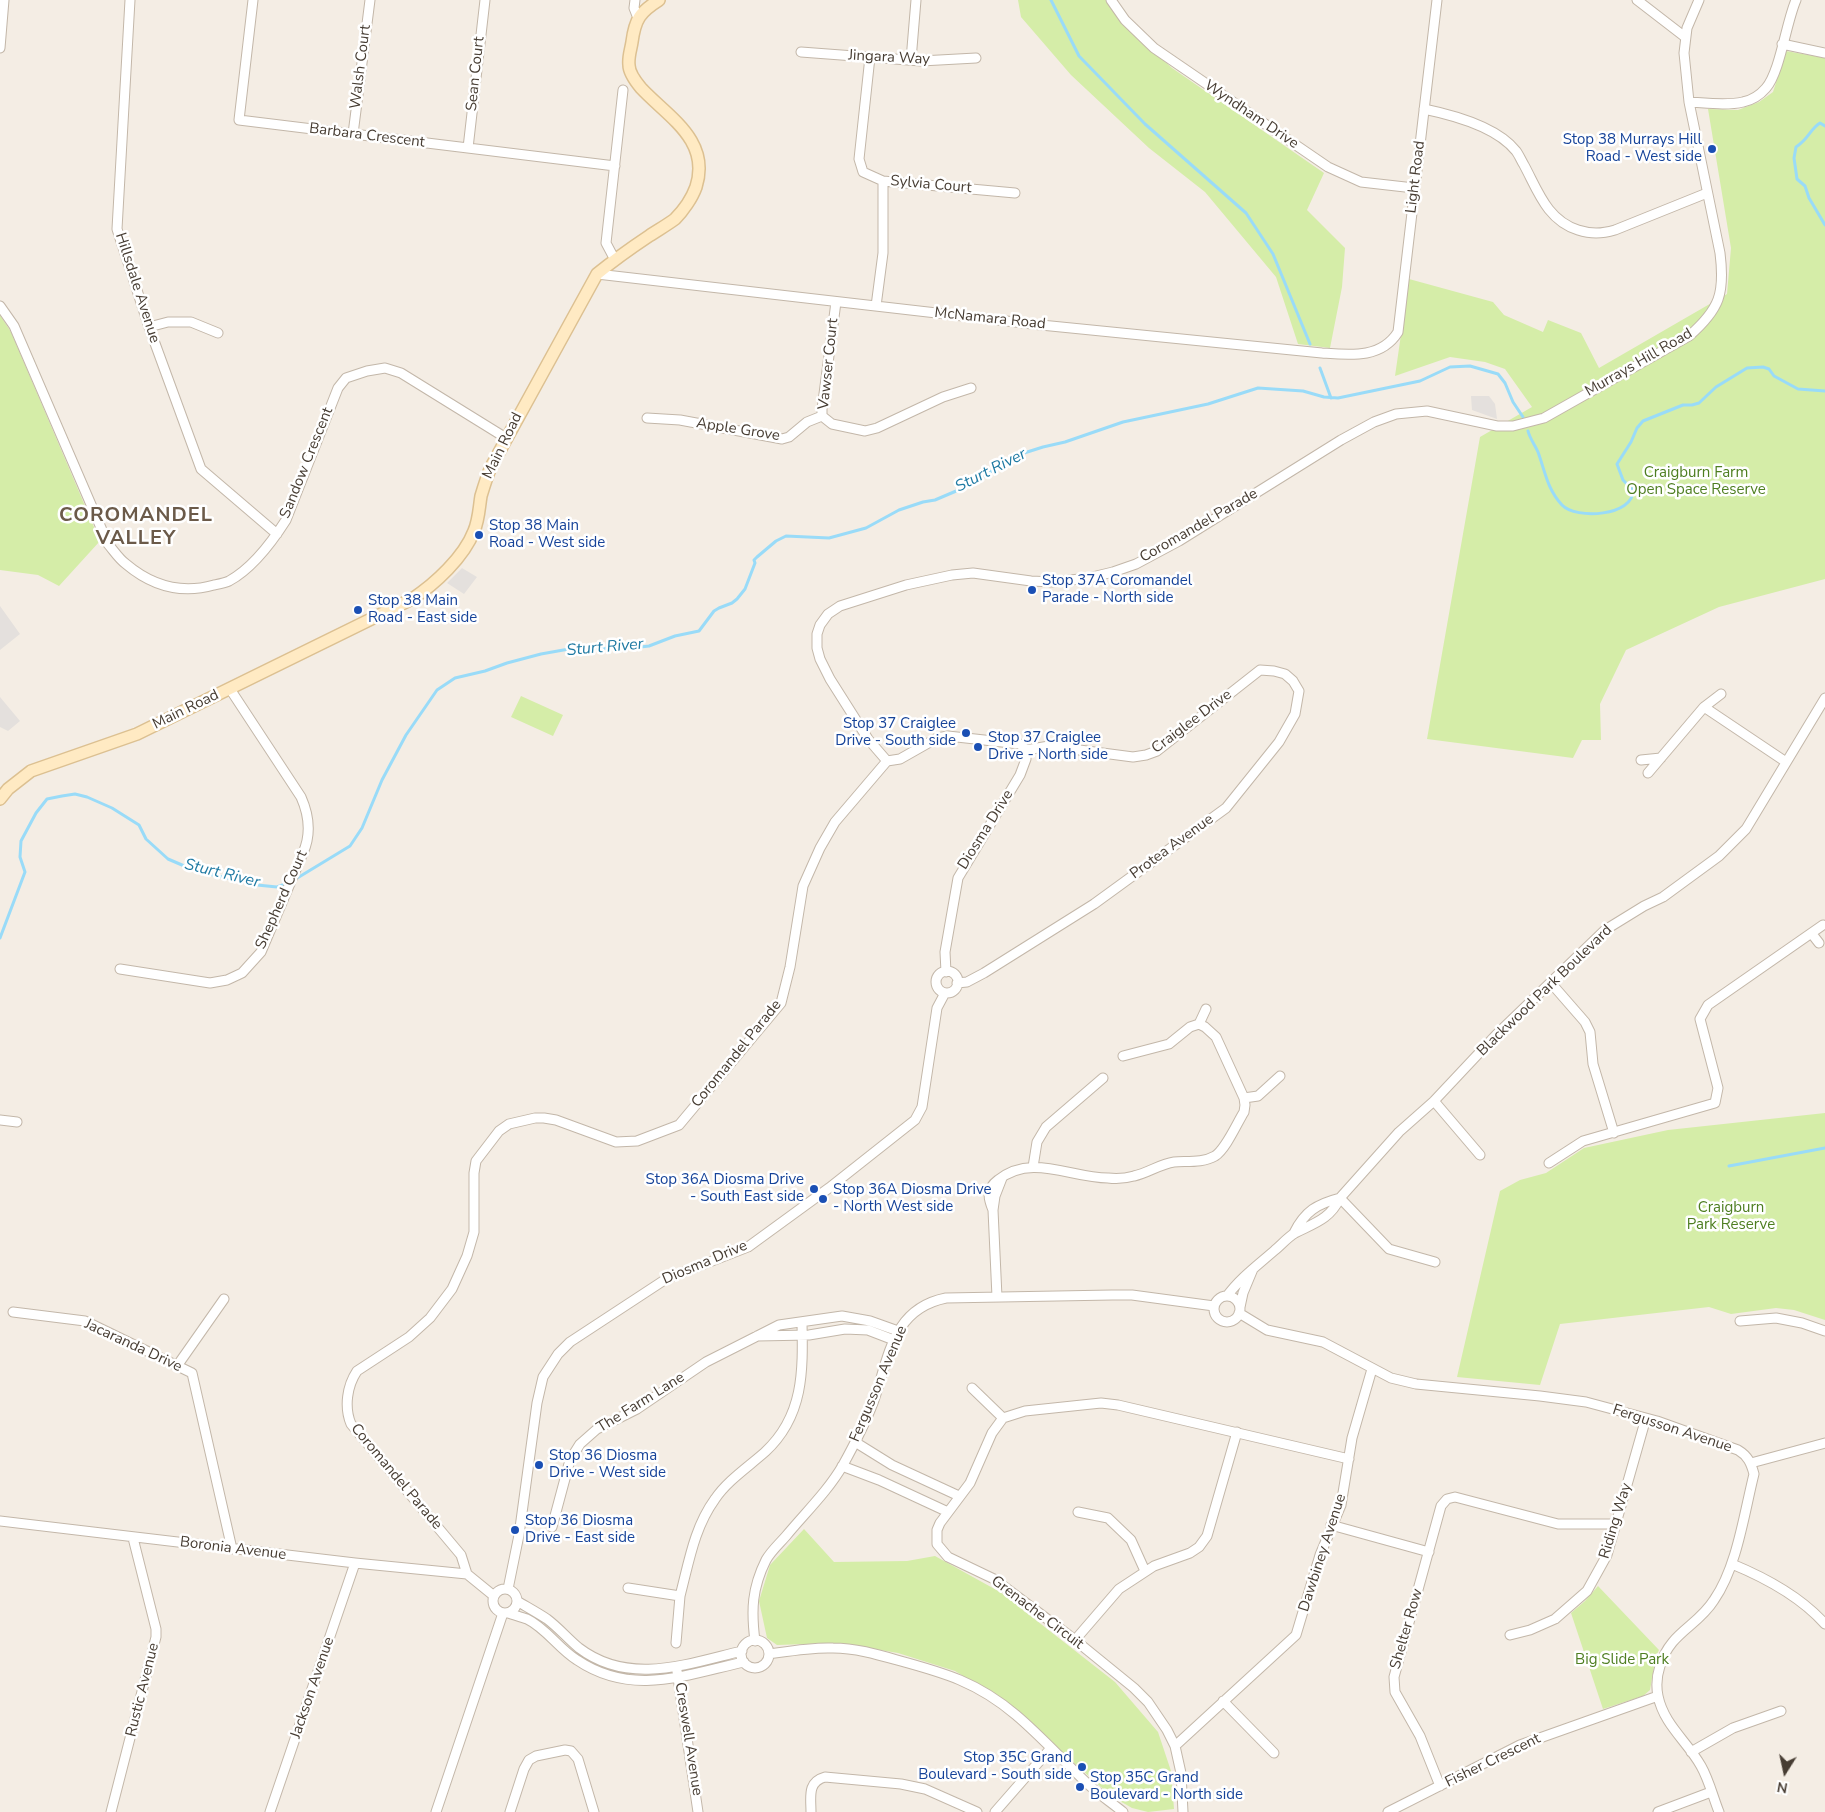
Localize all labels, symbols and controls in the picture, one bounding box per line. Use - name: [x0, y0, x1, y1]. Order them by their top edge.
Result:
- street label: Walsh Court: [347, 24, 375, 110]
- street label: Sean Court: [463, 36, 489, 112]
- street label: Jingara Way: [848, 47, 930, 69]
- street label: Wyndham Drive: [1200, 77, 1302, 153]
- street label: Barbara Crescent: [308, 120, 426, 152]
- place label: Stop 38 Murrays Hill Road - West side: [1563, 131, 1702, 166]
- street label: Light Road: [1403, 140, 1429, 214]
- marker: Stop 38 Murrays Hill Road - West side: [1706, 143, 1718, 155]
- street label: Sylvia Court: [890, 172, 972, 198]
- street label: Hillsdale Avenue: [111, 231, 163, 345]
- street label: McNamara Road: [934, 304, 1046, 334]
- street label: Vawser Court: [815, 318, 843, 410]
- street label: Murrays Hill Road: [1582, 325, 1696, 401]
- street label: Sandow Crescent: [277, 405, 337, 521]
- street label: Main Road: [479, 410, 527, 482]
- street label: Apple Grove: [695, 414, 781, 446]
- water label: Sturt River: [952, 445, 1030, 497]
- park label: Craigburn Farm Open Space Reserve: [1626, 464, 1766, 499]
- street label: Coromandel Parade: [1137, 485, 1261, 567]
- district label: COROMANDEL VALLEY: [58, 504, 214, 551]
- place label: Stop 38 Main Road - West side: [489, 517, 605, 552]
- marker: Stop 38 Main Road - West side: [473, 529, 485, 541]
- place label: Stop 37A Coromandel Parade - North side: [1042, 572, 1192, 607]
- marker: Stop 37A Coromandel Parade - North side: [1026, 584, 1038, 596]
- place label: Stop 38 Main Road - East side: [368, 592, 477, 627]
- marker: Stop 38 Main Road - East side: [352, 604, 364, 616]
- water label: Sturt River: [566, 635, 644, 661]
- street label: Main Road: [150, 686, 222, 734]
- street label: Craiglee Drive: [1149, 686, 1235, 758]
- place label: Stop 37 Craiglee Drive - South side: [835, 715, 956, 750]
- marker: Stop 37 Craiglee Drive - South side: [960, 727, 972, 739]
- place label: Stop 37 Craiglee Drive - North side: [988, 729, 1108, 764]
- marker: Stop 37 Craiglee Drive - North side: [972, 741, 984, 753]
- street label: Diosma Drive: [954, 787, 1018, 873]
- street label: Protea Avenue: [1127, 811, 1217, 883]
- street label: Shepherd Court: [252, 848, 312, 952]
- water label: Sturt River: [182, 855, 262, 893]
- street label: Blackwood Park Boulevard: [1474, 922, 1616, 1060]
- street label: Coromandel Parade: [688, 997, 786, 1111]
- place label: Stop 36A Diosma Drive - South East side: [646, 1171, 804, 1206]
- place label: Stop 36A Diosma Drive - North West side: [833, 1181, 991, 1216]
- marker: Stop 36A Diosma Drive - South East side: [808, 1183, 820, 1195]
- marker: Stop 36A Diosma Drive - North West side: [817, 1193, 829, 1205]
- park label: Craigburn Park Reserve: [1687, 1199, 1775, 1234]
- street label: Diosma Drive: [660, 1237, 750, 1289]
- street label: Jacaranda Drive: [81, 1316, 185, 1376]
- street label: Fergusson Avenue: [846, 1323, 912, 1445]
- street label: The Farm Lane: [594, 1369, 688, 1437]
- street label: Fergusson Avenue: [1610, 1401, 1734, 1457]
- street label: Coromandel Parade: [346, 1420, 446, 1534]
- place label: Stop 36 Diosma Drive - West side: [549, 1447, 666, 1482]
- marker: Stop 36 Diosma Drive - West side: [533, 1459, 545, 1471]
- street label: Riding Way: [1596, 1481, 1636, 1561]
- street label: Dawbiney Avenue: [1295, 1492, 1351, 1614]
- place label: Stop 36 Diosma Drive - East side: [525, 1512, 635, 1547]
- marker: Stop 36 Diosma Drive - East side: [509, 1524, 521, 1536]
- street label: Boronia Avenue: [179, 1534, 287, 1564]
- street label: Grenache Circuit: [987, 1572, 1087, 1654]
- street label: Shelter Row: [1387, 1587, 1427, 1671]
- street label: Jackson Avenue: [287, 1635, 339, 1741]
- street label: Rustic Avenue: [123, 1641, 163, 1739]
- park label: Big Slide Park: [1575, 1651, 1669, 1669]
- street label: Creswell Avenue: [670, 1681, 706, 1797]
- street label: Fisher Crescent: [1442, 1730, 1544, 1792]
- north arrow: [1760, 1747, 1810, 1797]
- place label: Stop 35C Grand Boulevard - South side: [918, 1749, 1072, 1784]
- marker: Stop 35C Grand Boulevard - South side: [1076, 1761, 1088, 1773]
- place label: Stop 35C Grand Boulevard - North side: [1090, 1769, 1243, 1804]
- text: N: [1776, 1777, 1789, 1798]
- marker: Stop 35C Grand Boulevard - North side: [1074, 1781, 1086, 1793]

